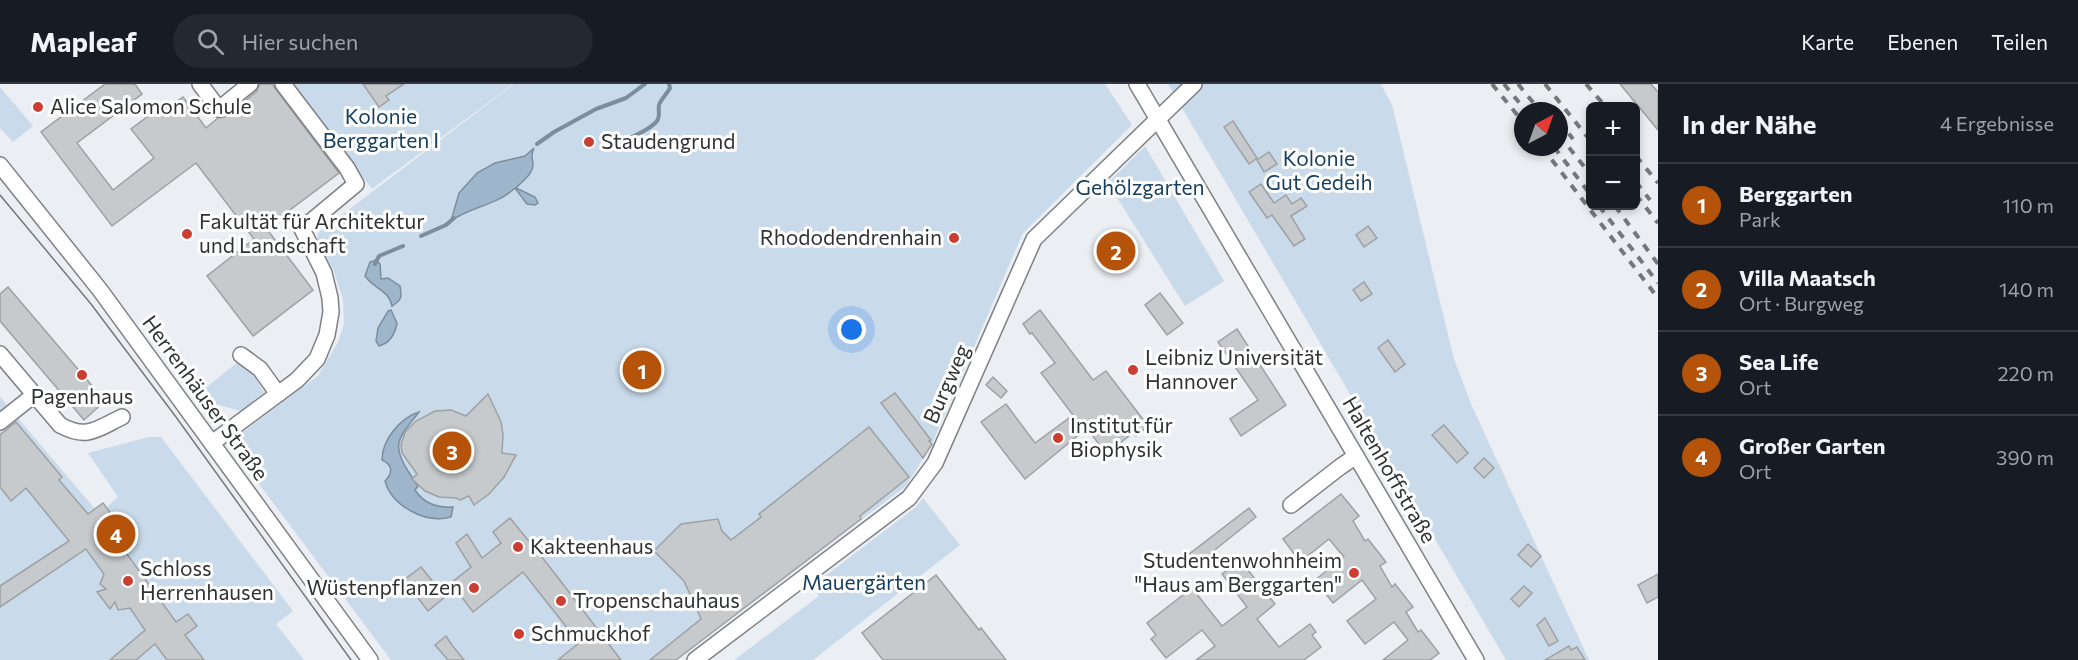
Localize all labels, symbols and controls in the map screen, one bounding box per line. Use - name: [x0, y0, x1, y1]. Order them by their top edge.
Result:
- search box: [173, 14, 593, 68]
- text: Mapleaf: [30, 24, 137, 58]
- icon: search: [194, 25, 227, 58]
- text: Hier suchen: [242, 28, 358, 55]
- text: Karte: [1801, 29, 1854, 54]
- text: Ebenen: [1887, 29, 1958, 54]
- text: Teilen: [1991, 29, 2048, 54]
- place label: Alice Salomon Schule: [50, 93, 252, 118]
- marker: Alice Salomon Schule: [31, 100, 45, 114]
- north arrow: [1514, 102, 1568, 156]
- map controls: [1586, 102, 1640, 210]
- button: +: [1586, 102, 1640, 156]
- park label: Kolonie Berggarten I: [323, 103, 439, 152]
- text: In der Nähe: [1682, 108, 1817, 139]
- text: 4 Ergebnisse: [1940, 111, 2054, 135]
- place label: Staudengrund: [601, 128, 735, 153]
- marker: Staudengrund: [582, 135, 596, 149]
- park label: Kolonie Gut Gedeih: [1266, 145, 1372, 194]
- button: −: [1586, 156, 1640, 210]
- park label: Gehölzgarten: [1076, 174, 1205, 199]
- text: Berggarten: [1739, 180, 1853, 207]
- text: 1: [1697, 193, 1706, 217]
- text: 110 m: [2003, 193, 2054, 217]
- text: Park: [1739, 207, 1781, 231]
- place label: Fakultät für Architektur und Landschaft: [199, 208, 425, 257]
- place label: Rhododendrenhain: [760, 224, 942, 249]
- marker: Fakultät für Architektur und Landschaft: [180, 227, 194, 241]
- pin: 2: [1096, 228, 1136, 274]
- marker: Rhododendrenhain: [947, 231, 961, 245]
- text: Villa Maatsch: [1739, 264, 1876, 291]
- text: 2: [1696, 277, 1707, 301]
- text: 140 m: [1999, 277, 2054, 301]
- text: Ort · Burgweg: [1739, 291, 1864, 315]
- street label: Herrenhäuser Straße: [138, 310, 274, 484]
- your location: [837, 315, 866, 344]
- street label: Burgweg: [917, 340, 974, 427]
- place label: Leibniz Universität Hannover: [1145, 344, 1323, 393]
- pin: 1: [622, 348, 662, 392]
- text: Sea Life: [1739, 348, 1819, 375]
- text: 3: [1696, 361, 1707, 385]
- text: 220 m: [1998, 361, 2054, 385]
- marker: Leibniz Universität Hannover: [1126, 363, 1140, 377]
- marker: Pagenhaus: [75, 368, 89, 382]
- text: Ort: [1739, 375, 1772, 399]
- place label: Pagenhaus: [31, 383, 133, 408]
- street label: Haltenhoffstraße: [1338, 392, 1442, 547]
- place label: Institut für Biophysik: [1070, 412, 1173, 461]
- pin: 3: [432, 428, 472, 473]
- marker: Institut für Biophysik: [1051, 431, 1065, 445]
- text: Großer Garten: [1739, 432, 1885, 459]
- text: 4: [1695, 445, 1708, 469]
- text: 390 m: [1996, 445, 2054, 469]
- text: Ort: [1739, 459, 1772, 483]
- pin: 4: [96, 512, 136, 556]
- place label: Kakteenhaus: [530, 533, 653, 558]
- marker: Kakteenhaus: [511, 540, 525, 554]
- place label: Studentenwohnheim "Haus am Berggarten": [1134, 547, 1342, 596]
- place label: Schloss Herrenhausen: [140, 555, 274, 604]
- marker: Studentenwohnheim "Haus am Berggarten": [1347, 566, 1361, 580]
- park label: Mauergärten: [802, 569, 926, 594]
- marker: Schloss Herrenhausen: [121, 574, 135, 588]
- place label: Wüstenpflanzen: [306, 574, 462, 599]
- marker: Wüstenpflanzen: [467, 581, 481, 595]
- place label: Tropenschauhaus: [573, 587, 740, 612]
- marker: Tropenschauhaus: [554, 594, 568, 608]
- place label: Schmuckhof: [531, 620, 651, 645]
- marker: Schmuckhof: [512, 627, 526, 641]

